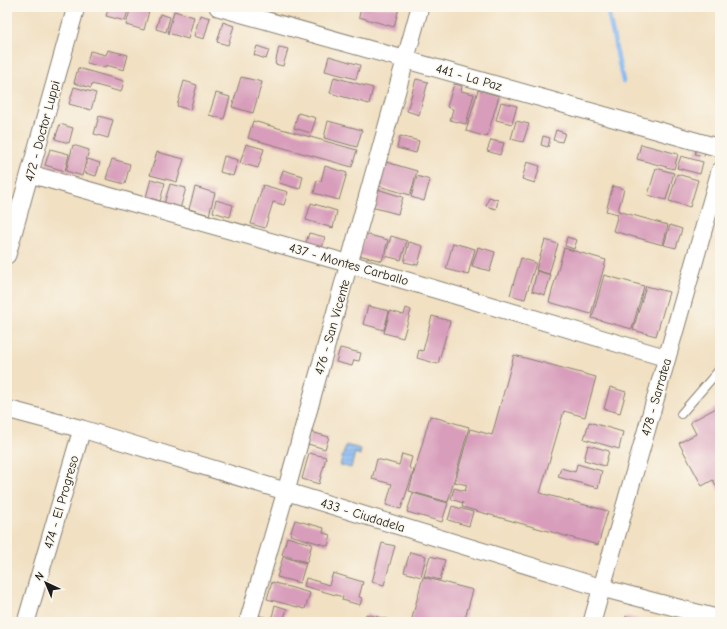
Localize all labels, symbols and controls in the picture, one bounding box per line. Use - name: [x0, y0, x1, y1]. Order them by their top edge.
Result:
- street label: 441 - La Paz: [434, 60, 504, 94]
- street label: 472 - Doctor Luppi: [21, 79, 63, 183]
- street label: 437 - Montes Carballo: [288, 240, 411, 288]
- street label: 476 - San Vicente: [311, 277, 353, 376]
- street label: 478 - Sarratea: [638, 356, 674, 438]
- street label: 474 - El Progreso: [41, 454, 82, 550]
- street label: 433 - Ciudadela: [319, 495, 407, 535]
- north arrow: [26, 563, 66, 603]
- text: N: [32, 569, 47, 583]

